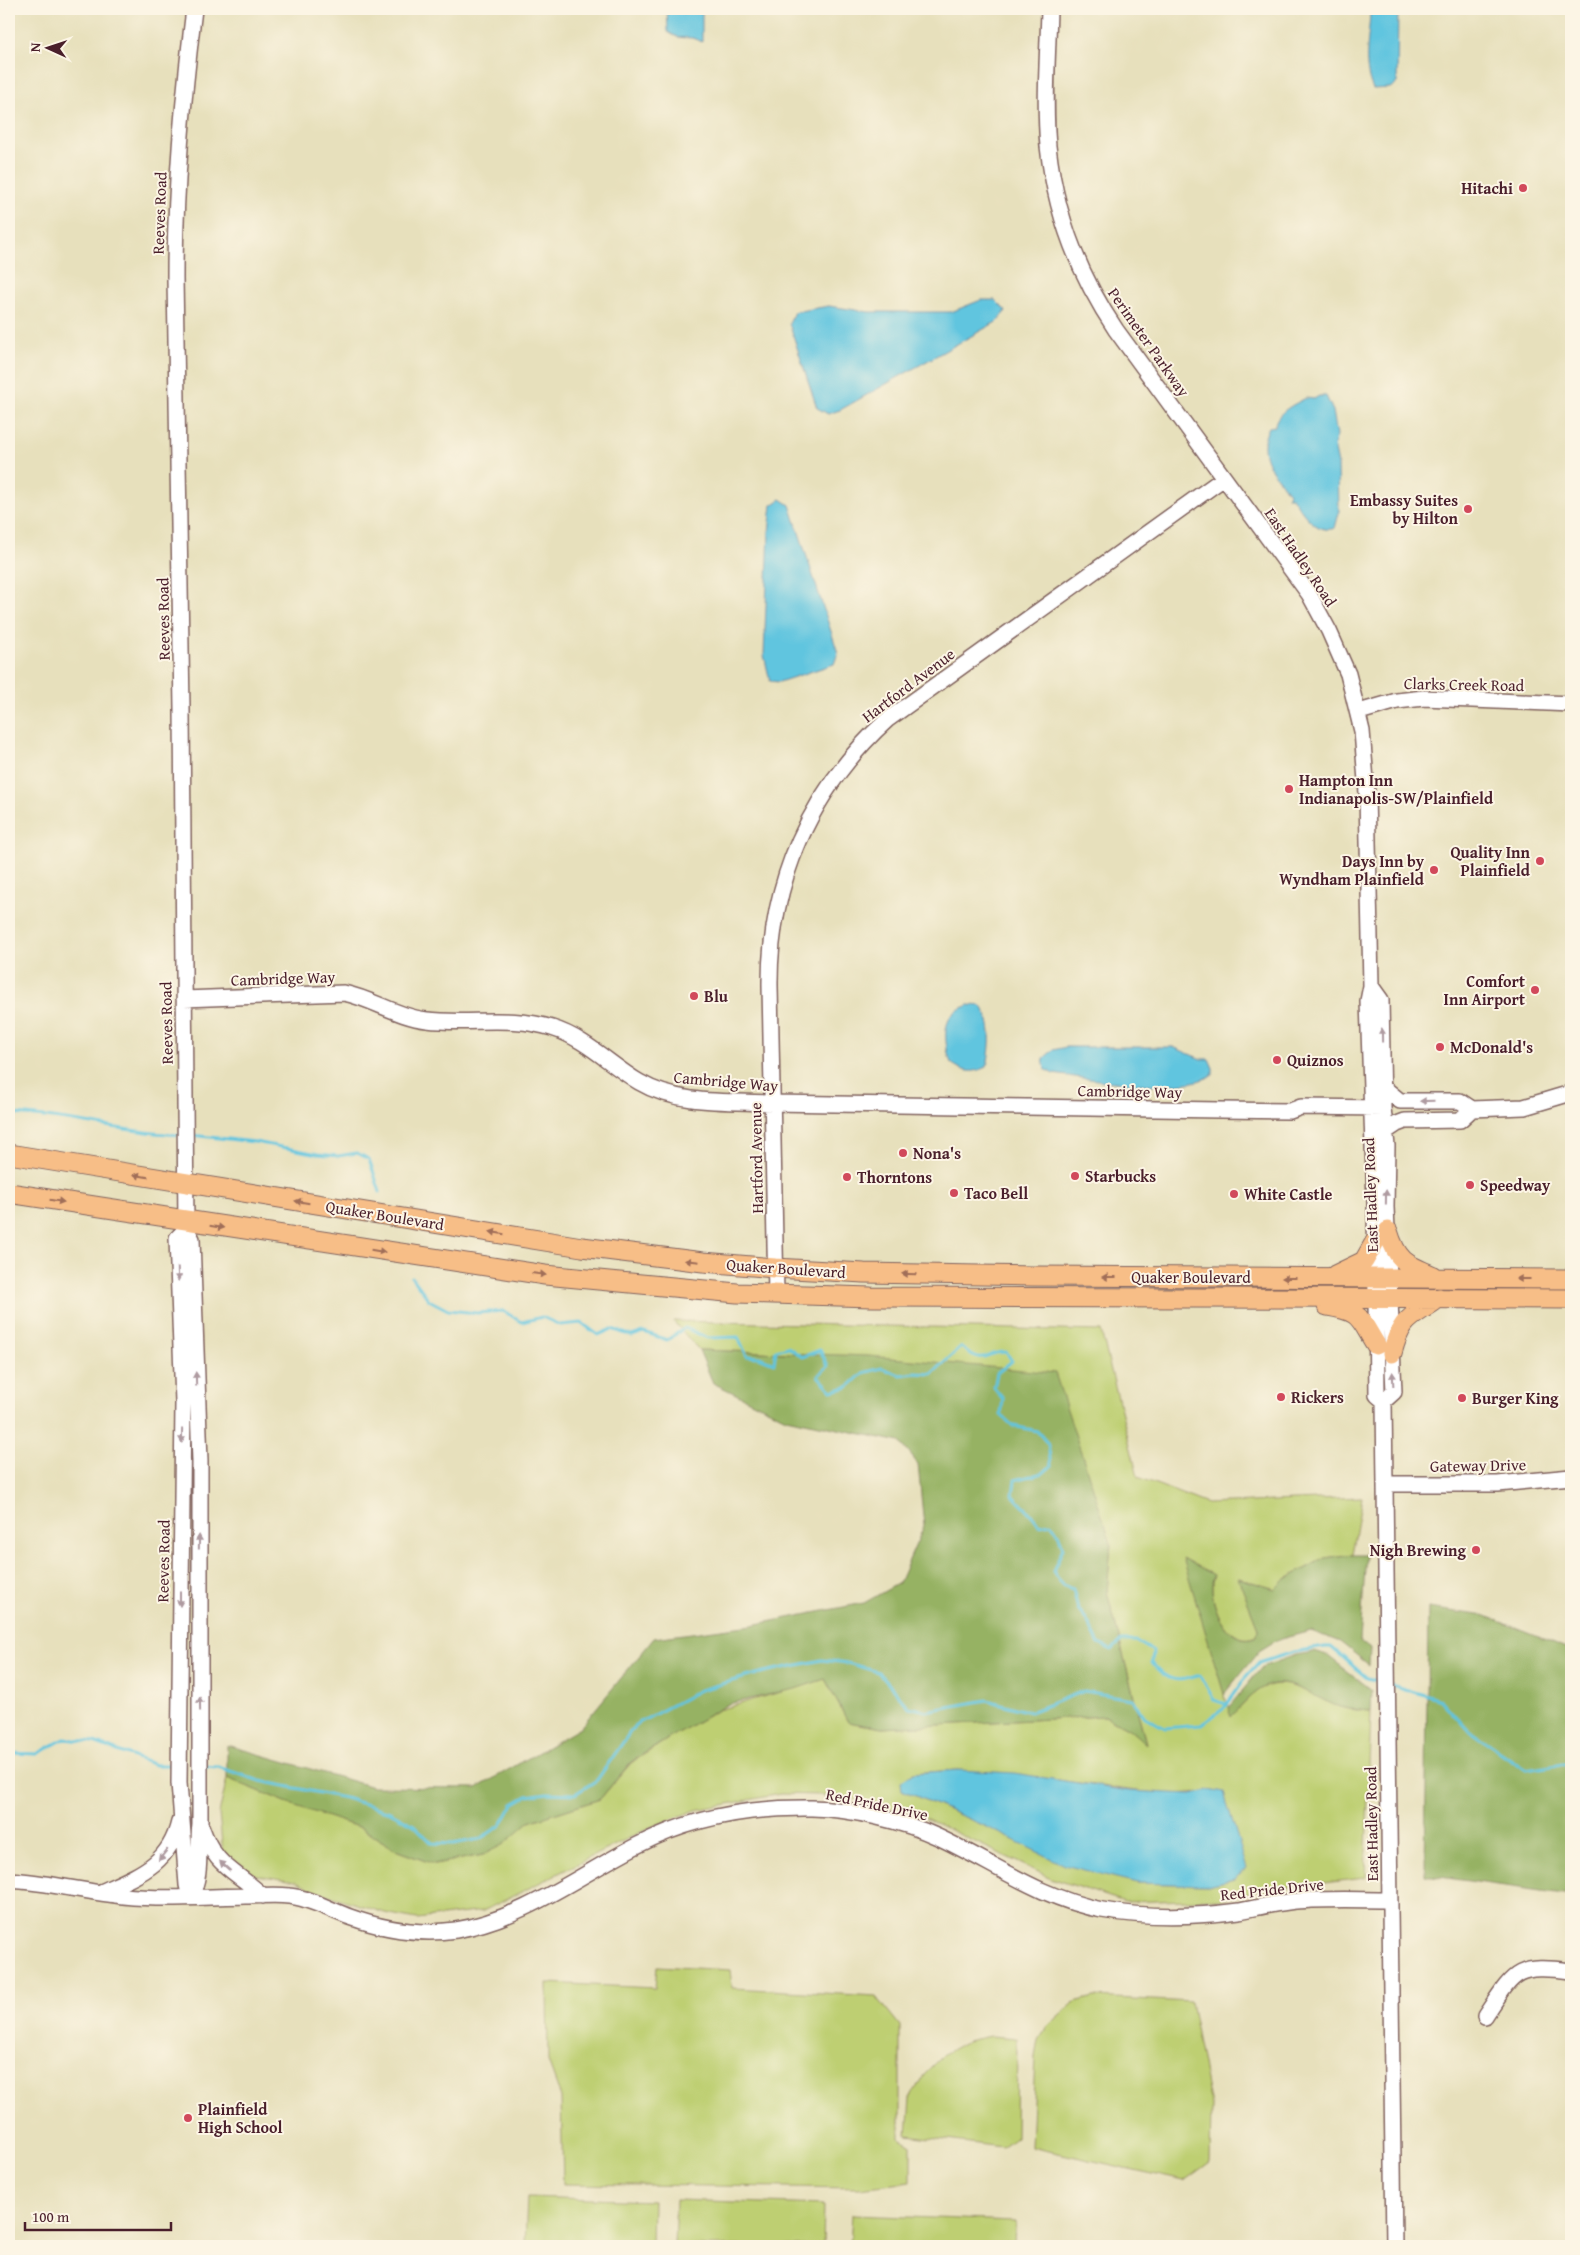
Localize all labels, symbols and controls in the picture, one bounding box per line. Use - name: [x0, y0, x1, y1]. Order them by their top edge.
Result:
- north arrow: [22, 22, 72, 72]
- text: N: [25, 41, 45, 53]
- street label: Reeves Road: [146, 171, 172, 255]
- place label: Hitachi: [1461, 176, 1513, 200]
- marker: Hitachi: [1517, 182, 1529, 194]
- street label: Perimeter Parkway: [1102, 282, 1196, 402]
- place label: Embassy Suites by Hilton: [1350, 488, 1459, 530]
- street label: East Hadley Road: [1259, 503, 1343, 612]
- marker: Embassy Suites by Hilton: [1462, 503, 1474, 515]
- street label: Reeves Road: [150, 577, 176, 661]
- street label: Hartford Avenue: [856, 642, 960, 728]
- street label: Clarks Creek Road: [1404, 671, 1525, 697]
- place label: Hampton Inn Indianapolis-SW/Plainfield: [1299, 768, 1494, 810]
- marker: Hampton Inn Indianapolis-SW/Plainfield: [1283, 783, 1295, 795]
- place label: Quality Inn Plainfield: [1451, 840, 1531, 882]
- place label: Days Inn by Wyndham Plainfield: [1279, 849, 1425, 891]
- marker: Quality Inn Plainfield: [1534, 855, 1546, 867]
- marker: Days Inn by Wyndham Plainfield: [1428, 864, 1440, 876]
- street label: Cambridge Way: [230, 964, 336, 992]
- place label: Comfort Inn Airport: [1444, 969, 1525, 1011]
- street label: Reeves Road: [153, 981, 179, 1065]
- place label: Blu: [704, 984, 729, 1008]
- marker: Comfort Inn Airport: [1529, 984, 1541, 996]
- marker: Blu: [688, 990, 700, 1002]
- one-way arrow: [1378, 1026, 1386, 1042]
- place label: McDonald's: [1450, 1035, 1533, 1059]
- marker: McDonald's: [1434, 1041, 1446, 1053]
- place label: Quiznos: [1287, 1048, 1344, 1072]
- marker: Quiznos: [1271, 1054, 1283, 1066]
- street label: Cambridge Way: [673, 1064, 779, 1098]
- street label: Cambridge Way: [1077, 1078, 1183, 1104]
- one-way arrow: [1418, 1097, 1434, 1105]
- street label: Hartford Avenue: [743, 1102, 769, 1214]
- street label: East Hadley Road: [1356, 1137, 1384, 1253]
- place label: Nona's: [913, 1141, 961, 1165]
- marker: Nona's: [897, 1147, 909, 1159]
- place label: Starbucks: [1085, 1164, 1156, 1188]
- place label: Thorntons: [857, 1165, 932, 1189]
- marker: Starbucks: [1069, 1170, 1081, 1182]
- one-way arrow: [133, 1171, 149, 1179]
- marker: Thorntons: [841, 1171, 853, 1183]
- place label: Speedway: [1480, 1173, 1551, 1197]
- marker: Speedway: [1464, 1179, 1476, 1191]
- place label: Taco Bell: [964, 1181, 1028, 1205]
- place label: White Castle: [1244, 1182, 1333, 1206]
- marker: Taco Bell: [948, 1187, 960, 1199]
- marker: White Castle: [1228, 1188, 1240, 1200]
- one-way arrow: [1383, 1189, 1391, 1205]
- street label: Quaker Boulevard: [324, 1194, 446, 1236]
- one-way arrow: [49, 1197, 65, 1205]
- one-way arrow: [293, 1197, 309, 1205]
- one-way arrow: [210, 1223, 226, 1231]
- one-way arrow: [488, 1229, 504, 1237]
- one-way arrow: [370, 1247, 386, 1255]
- street label: Quaker Boulevard: [726, 1252, 847, 1284]
- one-way arrow: [684, 1257, 700, 1265]
- street label: Quaker Boulevard: [1131, 1265, 1251, 1289]
- one-way arrow: [174, 1266, 182, 1282]
- one-way arrow: [900, 1270, 916, 1278]
- one-way arrow: [531, 1271, 547, 1279]
- one-way arrow: [1101, 1273, 1117, 1281]
- one-way arrow: [1281, 1274, 1297, 1282]
- one-way arrow: [1514, 1275, 1530, 1283]
- one-way arrow: [192, 1371, 200, 1387]
- one-way arrow: [1389, 1371, 1397, 1387]
- place label: Rickers: [1291, 1385, 1344, 1409]
- place label: Burger King: [1472, 1386, 1559, 1410]
- marker: Rickers: [1275, 1391, 1287, 1403]
- marker: Burger King: [1456, 1392, 1468, 1404]
- one-way arrow: [178, 1428, 186, 1444]
- street label: Gateway Drive: [1430, 1452, 1526, 1478]
- street label: Reeves Road: [150, 1519, 176, 1603]
- one-way arrow: [195, 1534, 203, 1550]
- place label: Nigh Brewing: [1370, 1538, 1467, 1562]
- marker: Nigh Brewing: [1470, 1544, 1482, 1556]
- one-way arrow: [176, 1591, 184, 1607]
- one-way arrow: [196, 1696, 204, 1712]
- street label: East Hadley Road: [1358, 1766, 1384, 1882]
- street label: Red Pride Drive: [824, 1781, 930, 1827]
- one-way arrow: [158, 1848, 169, 1861]
- one-way arrow: [219, 1860, 231, 1872]
- street label: Red Pride Drive: [1219, 1872, 1325, 1906]
- place label: Plainfield High School: [198, 2097, 282, 2139]
- marker: Plainfield High School: [182, 2112, 194, 2124]
- scale bar: [25, 2200, 171, 2232]
- text: 100 m: [32, 2206, 70, 2227]

